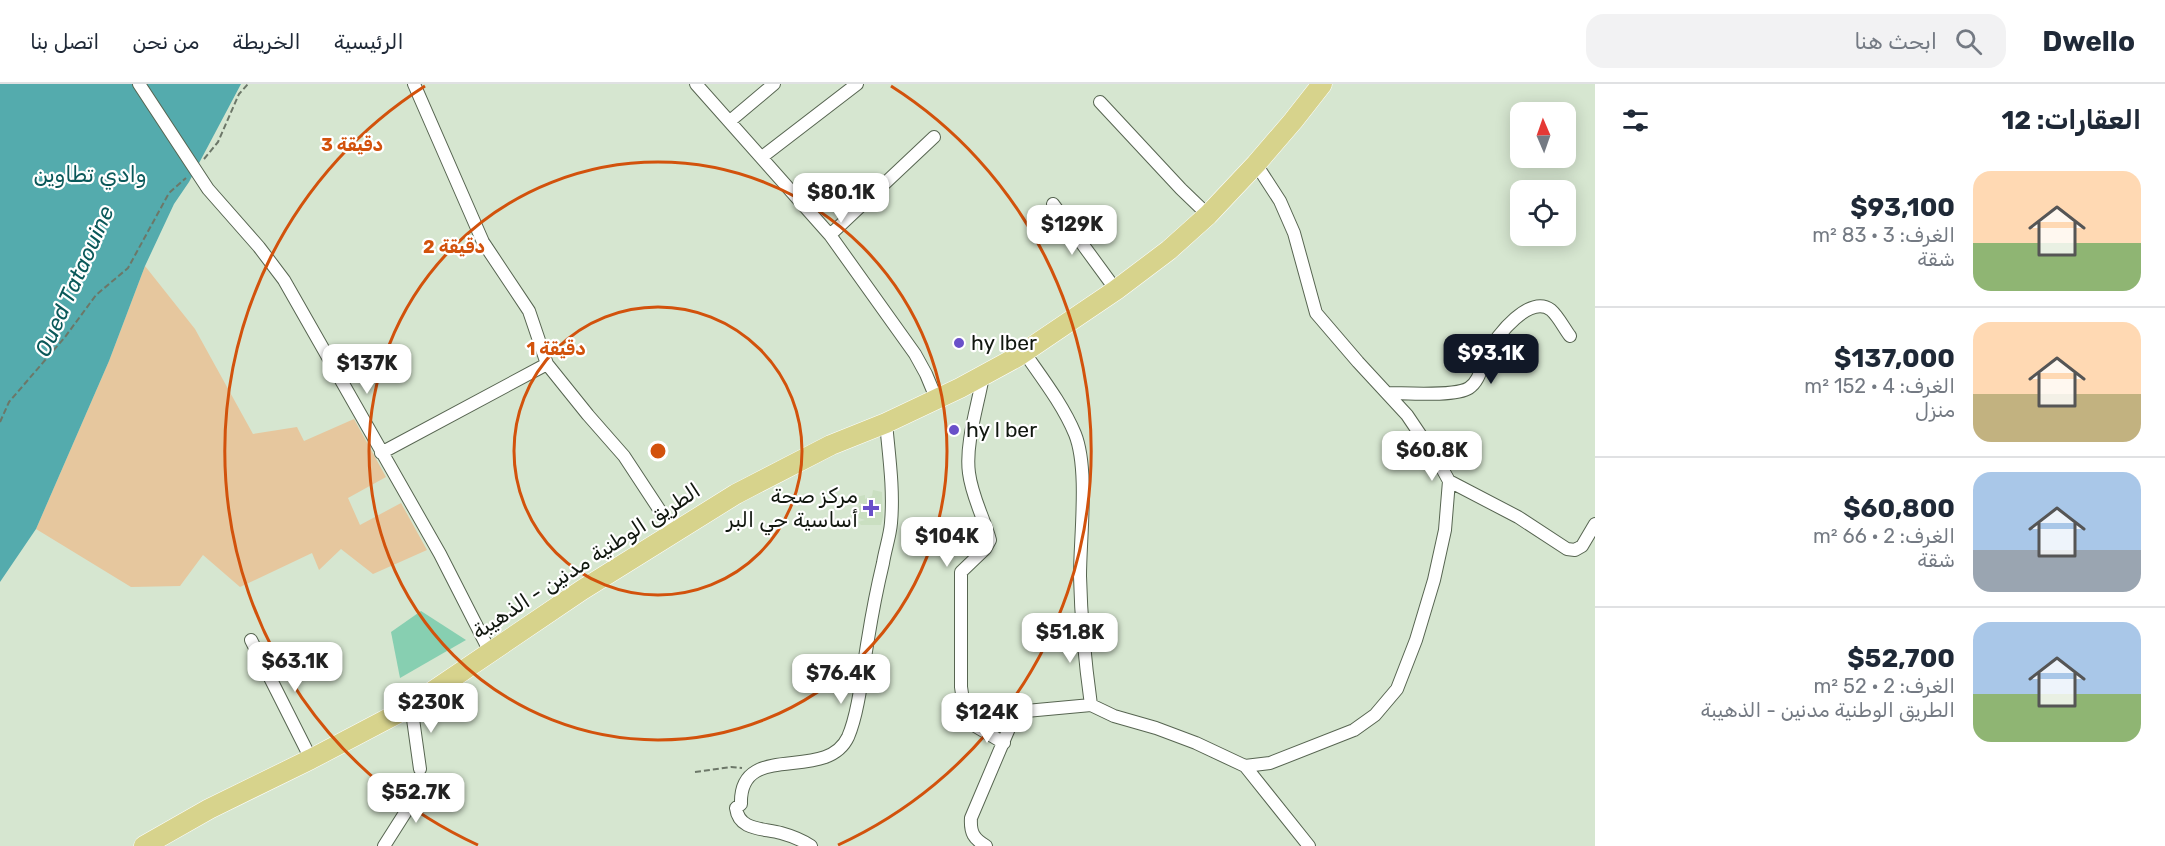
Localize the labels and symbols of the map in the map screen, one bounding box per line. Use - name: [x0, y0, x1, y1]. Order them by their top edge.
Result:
- north arrow: [1510, 102, 1576, 168]
- text: 3 دقيقة: [321, 134, 383, 156]
- water label: وادي تطاوين: [34, 161, 146, 190]
- pin: $80.1K: [792, 173, 890, 224]
- water label: Oued Tataouine: [29, 202, 120, 361]
- pin: $129K: [1030, 205, 1114, 256]
- text: 2 دقيقة: [423, 236, 485, 258]
- place label: hy lber: [971, 330, 1037, 355]
- pin: $93.1K: [1442, 334, 1540, 385]
- marker: hy lber: [952, 336, 966, 350]
- text: 1 دقيقة: [526, 338, 586, 360]
- pin: $137K: [325, 344, 409, 395]
- place label: hy l ber: [966, 417, 1037, 442]
- marker: hy l ber: [947, 423, 961, 437]
- pin: $60.8K: [1383, 431, 1481, 482]
- centre of rings: [648, 441, 668, 461]
- street label: الطريق الوطنية مدنين - الذهيبة: [467, 477, 705, 644]
- place label: مركز صحة أساسية حي البر: [725, 483, 858, 536]
- marker: مركز صحة أساسية حي البر: [862, 499, 880, 517]
- pin: $104K: [905, 517, 989, 568]
- pin: $51.8K: [1021, 613, 1119, 664]
- pin: $63.1K: [246, 642, 344, 693]
- pin: $76.4K: [792, 654, 890, 705]
- pin: $230K: [389, 683, 473, 734]
- pin: $124K: [945, 693, 1029, 744]
- pin: $52.7K: [367, 773, 465, 824]

